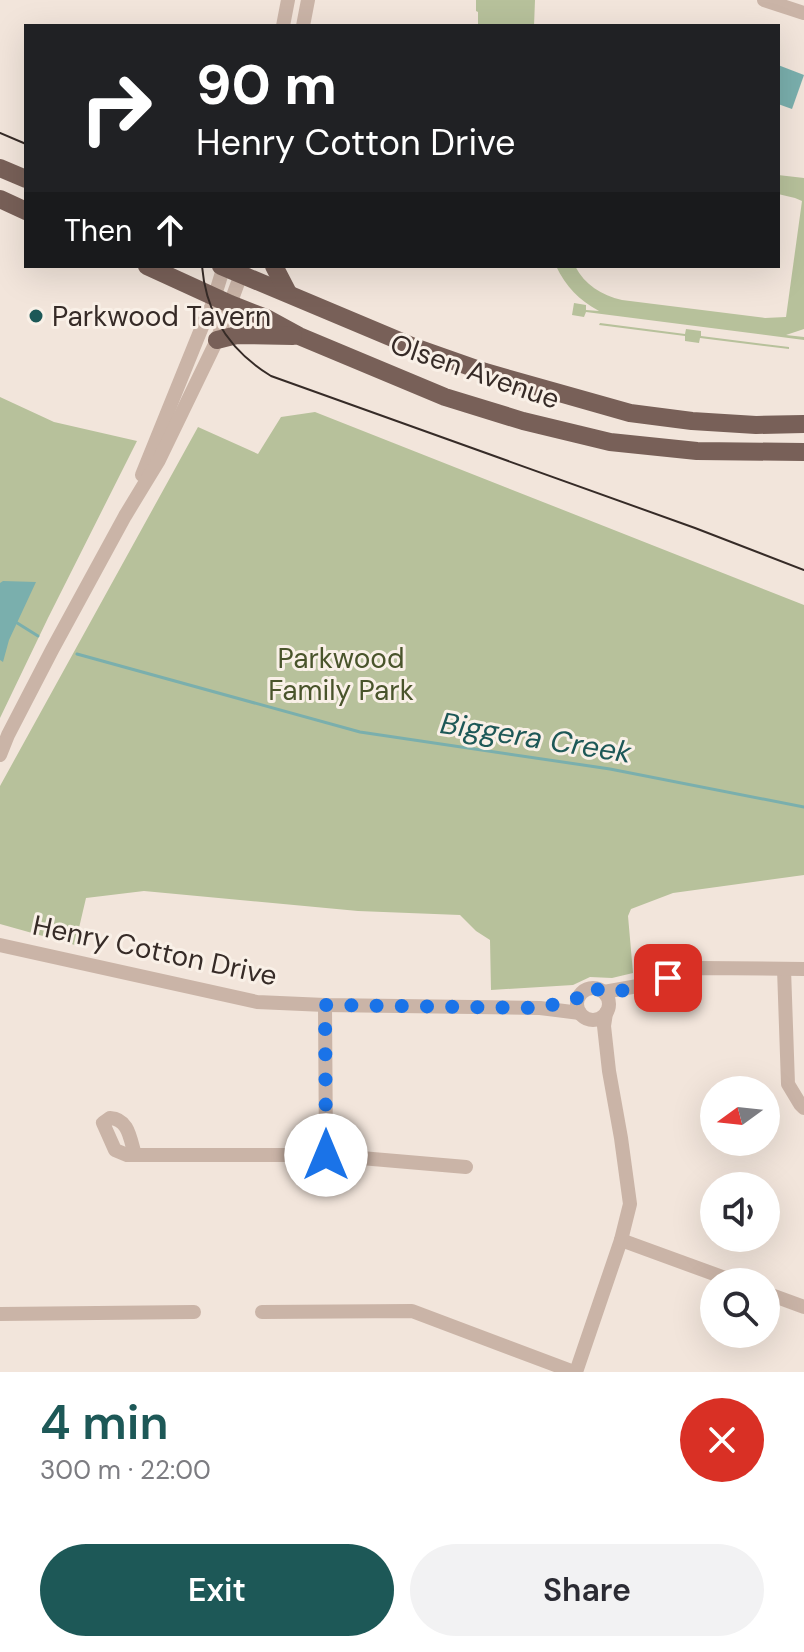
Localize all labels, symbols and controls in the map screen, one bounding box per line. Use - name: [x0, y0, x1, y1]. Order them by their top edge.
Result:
- text: 90 m: [196, 48, 337, 121]
- icon: right: [64, 56, 168, 160]
- text: Henry Cotton Drive: [196, 119, 516, 166]
- icon: ahead: [148, 208, 192, 252]
- text: Then: [64, 211, 132, 250]
- place label: Parkwood Tavern: [52, 298, 271, 335]
- marker: Parkwood Tavern: [27, 307, 45, 325]
- street label: Olsen Avenue: [385, 325, 564, 418]
- park label: Parkwood Family Park: [268, 640, 414, 709]
- water label: Biggera Creek: [438, 703, 635, 772]
- street label: Henry Cotton Drive: [29, 907, 280, 994]
- pin: [634, 944, 702, 1012]
- icon: arrive: [646, 956, 690, 1000]
- north arrow: [700, 1076, 780, 1156]
- map controls: [700, 1076, 780, 1348]
- position arrow: [284, 1113, 368, 1197]
- button: sound: [700, 1172, 780, 1252]
- button: search: [700, 1268, 780, 1348]
- text: 4 min: [40, 1391, 168, 1454]
- button: close: [680, 1398, 764, 1482]
- text: 300 m · 22:00: [40, 1453, 211, 1487]
- button: Exit: [40, 1544, 394, 1636]
- button: Share: [410, 1544, 764, 1636]

